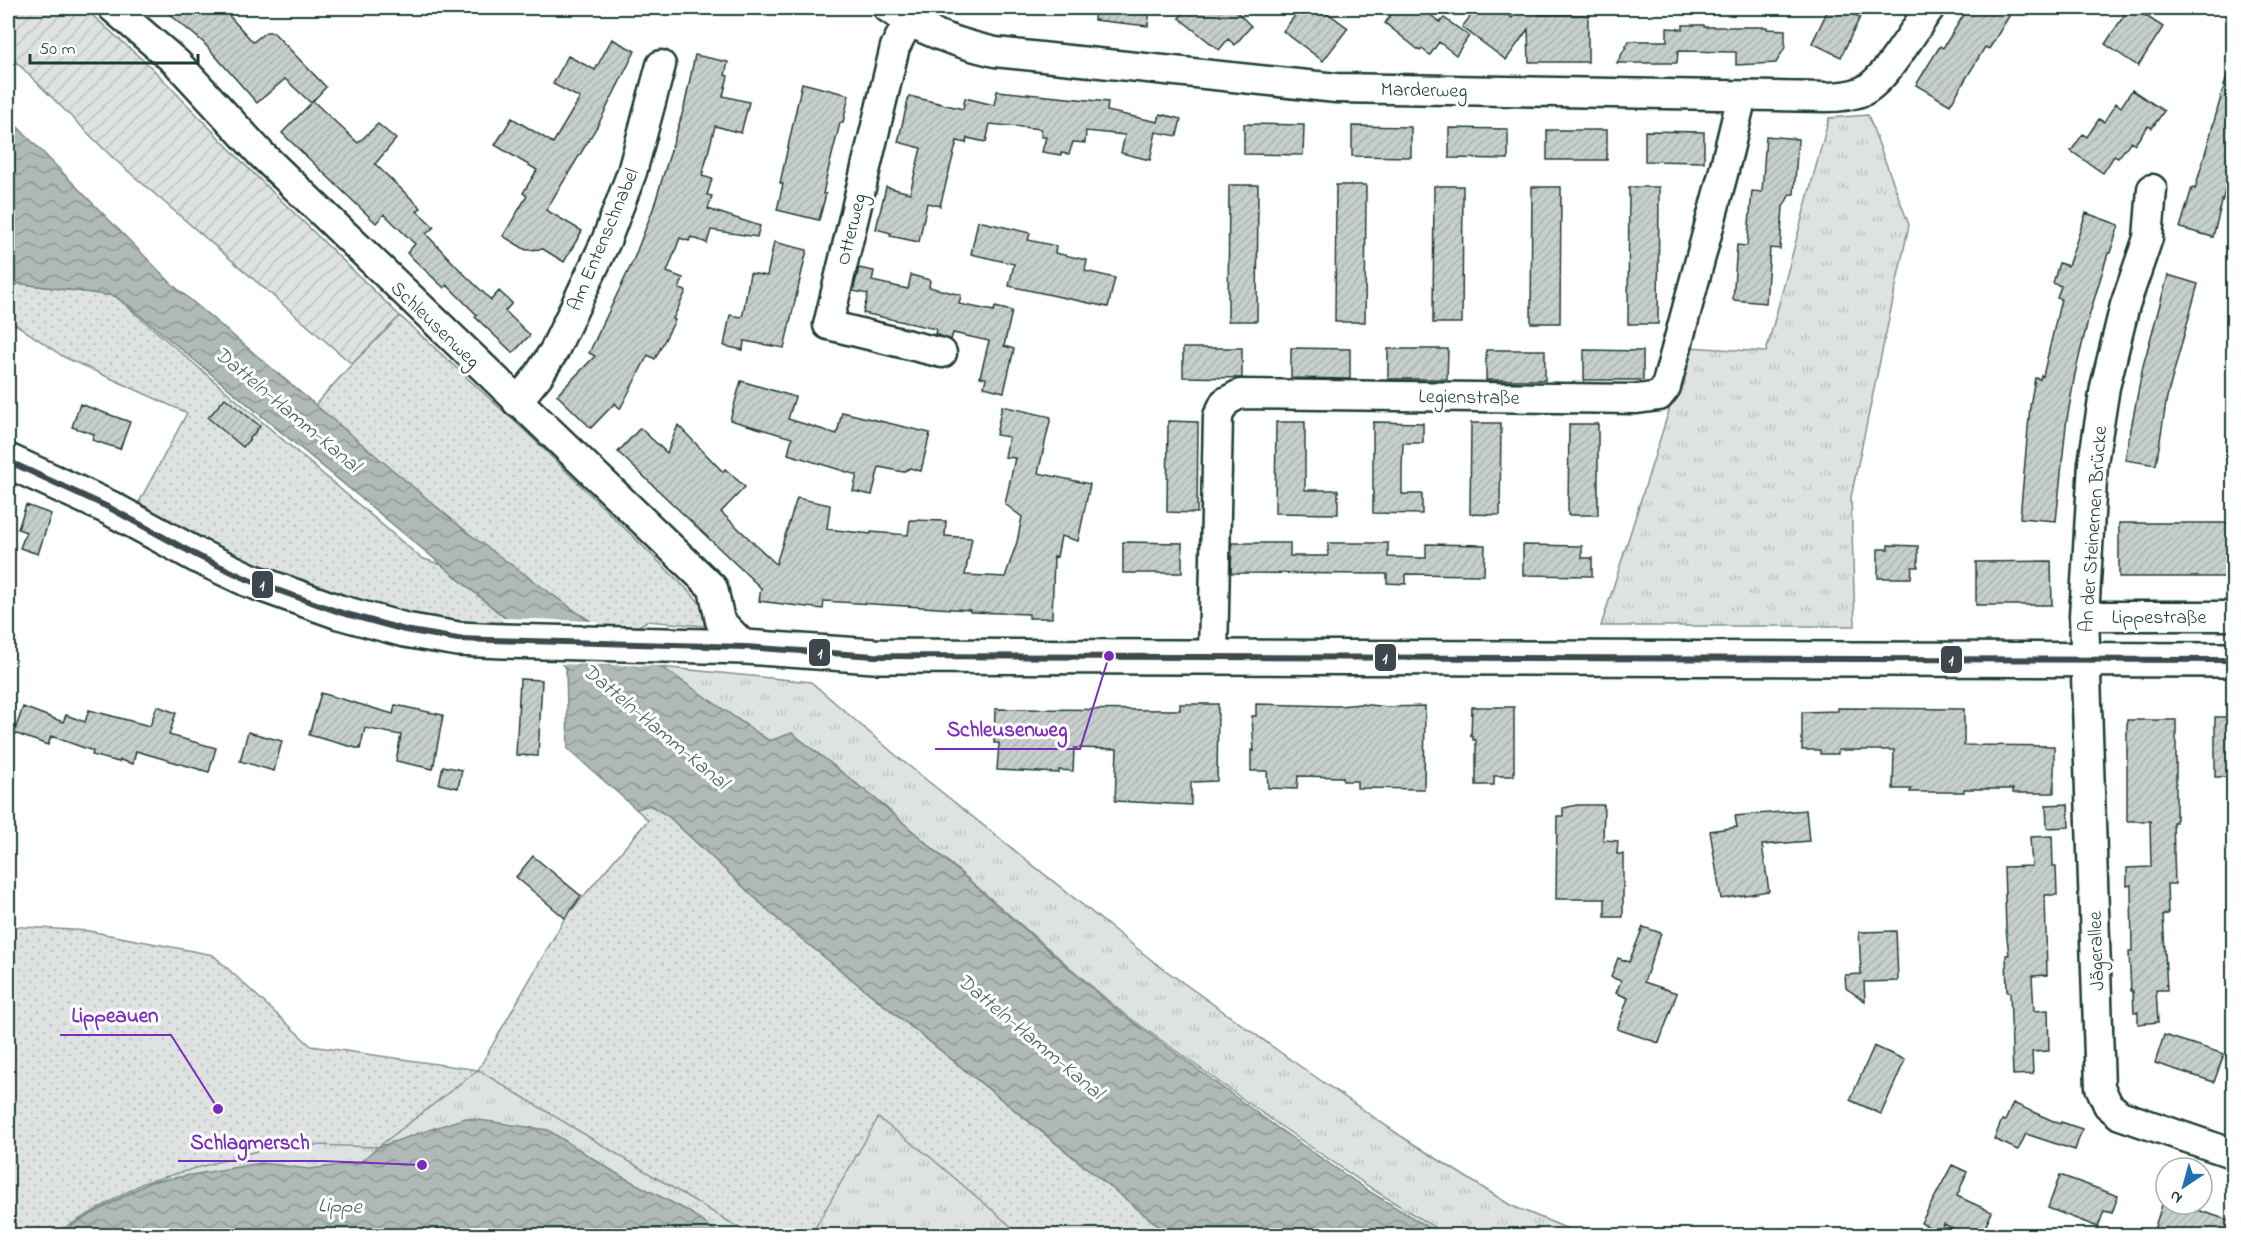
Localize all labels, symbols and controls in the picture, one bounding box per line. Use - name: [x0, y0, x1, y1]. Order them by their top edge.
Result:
- scale bar: [30, 27, 198, 65]
- text: 50 m: [39, 37, 76, 63]
- street label: Marderweg: [1380, 76, 1468, 108]
- street label: Am Entenschnabel: [561, 164, 647, 316]
- street label: Otterweg: [830, 191, 876, 269]
- street label: Schleusenweg: [382, 275, 486, 377]
- water label: Datteln-Hamm-Kanal: [207, 340, 368, 482]
- street label: Legienstraße: [1418, 383, 1520, 415]
- street label: An der Steinernen Brücke: [2073, 425, 2116, 633]
- line badge: 1: [251, 570, 274, 599]
- text: 1: [259, 574, 265, 598]
- street label: Lippestraße: [2111, 604, 2207, 633]
- line badge: 1: [808, 638, 831, 667]
- text: 1: [817, 642, 823, 666]
- line badge: 1: [1374, 643, 1397, 672]
- line badge: 1: [1940, 645, 1963, 674]
- text: 1: [1382, 647, 1388, 671]
- text: 1: [1948, 649, 1954, 673]
- water label: Datteln-Hamm-Kanal: [575, 657, 736, 799]
- callout: Schleusenweg: [935, 710, 1080, 749]
- text: Schleusenweg: [947, 716, 1067, 748]
- street label: Jägerallee: [2082, 911, 2114, 991]
- water label: Datteln-Hamm-Kanal: [950, 967, 1111, 1109]
- callout: Lippeauen: [60, 996, 171, 1035]
- text: Lippeauen: [72, 1002, 158, 1032]
- callout: Schlagmersch: [178, 1122, 322, 1161]
- text: Schlagmersch: [190, 1129, 310, 1161]
- north arrow: [2154, 1156, 2214, 1216]
- text: N: [2165, 1184, 2188, 1209]
- water label: Lippe: [318, 1191, 364, 1223]

